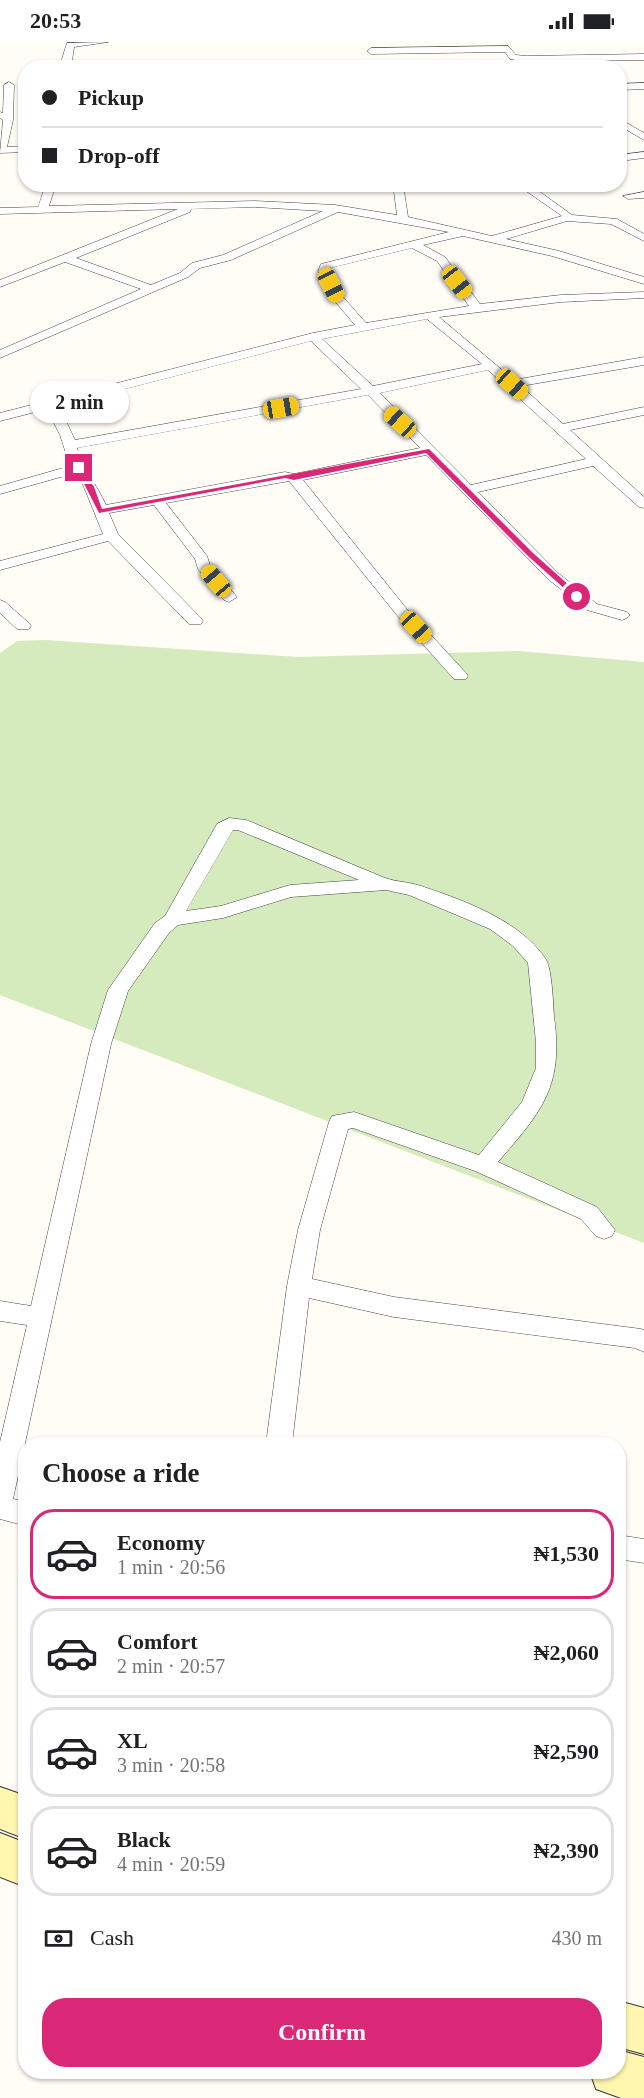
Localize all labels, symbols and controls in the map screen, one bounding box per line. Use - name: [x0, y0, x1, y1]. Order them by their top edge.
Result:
- text: 20:53: [30, 8, 81, 33]
- text: Pickup: [78, 85, 144, 110]
- text: Drop-off: [78, 143, 159, 168]
- car: [439, 262, 475, 302]
- car: [315, 265, 347, 305]
- car: [493, 365, 531, 403]
- callout: 2 min: [29, 381, 128, 423]
- text: 2 min: [55, 391, 104, 413]
- car: [262, 396, 300, 420]
- car: [381, 403, 419, 441]
- route end: [65, 454, 92, 481]
- car: [198, 561, 234, 601]
- route start: [563, 583, 590, 610]
- car: [397, 608, 435, 646]
- text: Choose a ride: [42, 1458, 200, 1488]
- icon: car: [45, 1527, 99, 1581]
- text: Economy: [117, 1530, 205, 1555]
- text: ₦1,530: [534, 1541, 599, 1566]
- text: 1 min · 20:56: [117, 1556, 225, 1578]
- icon: car: [45, 1626, 99, 1680]
- text: Comfort: [117, 1629, 198, 1654]
- text: ₦2,060: [534, 1640, 599, 1665]
- text: 2 min · 20:57: [117, 1655, 225, 1677]
- icon: car: [45, 1725, 99, 1779]
- text: XL: [117, 1728, 148, 1753]
- text: ₦2,590: [534, 1739, 599, 1764]
- text: 3 min · 20:58: [117, 1754, 225, 1776]
- icon: car: [45, 1824, 99, 1878]
- text: Black: [117, 1827, 171, 1852]
- text: ₦2,390: [534, 1838, 599, 1863]
- text: 4 min · 20:59: [117, 1853, 225, 1875]
- icon: cash: [42, 1922, 75, 1955]
- text: Cash: [90, 1925, 134, 1950]
- text: 430 m: [551, 1927, 602, 1949]
- button: Confirm: [42, 1998, 602, 2067]

